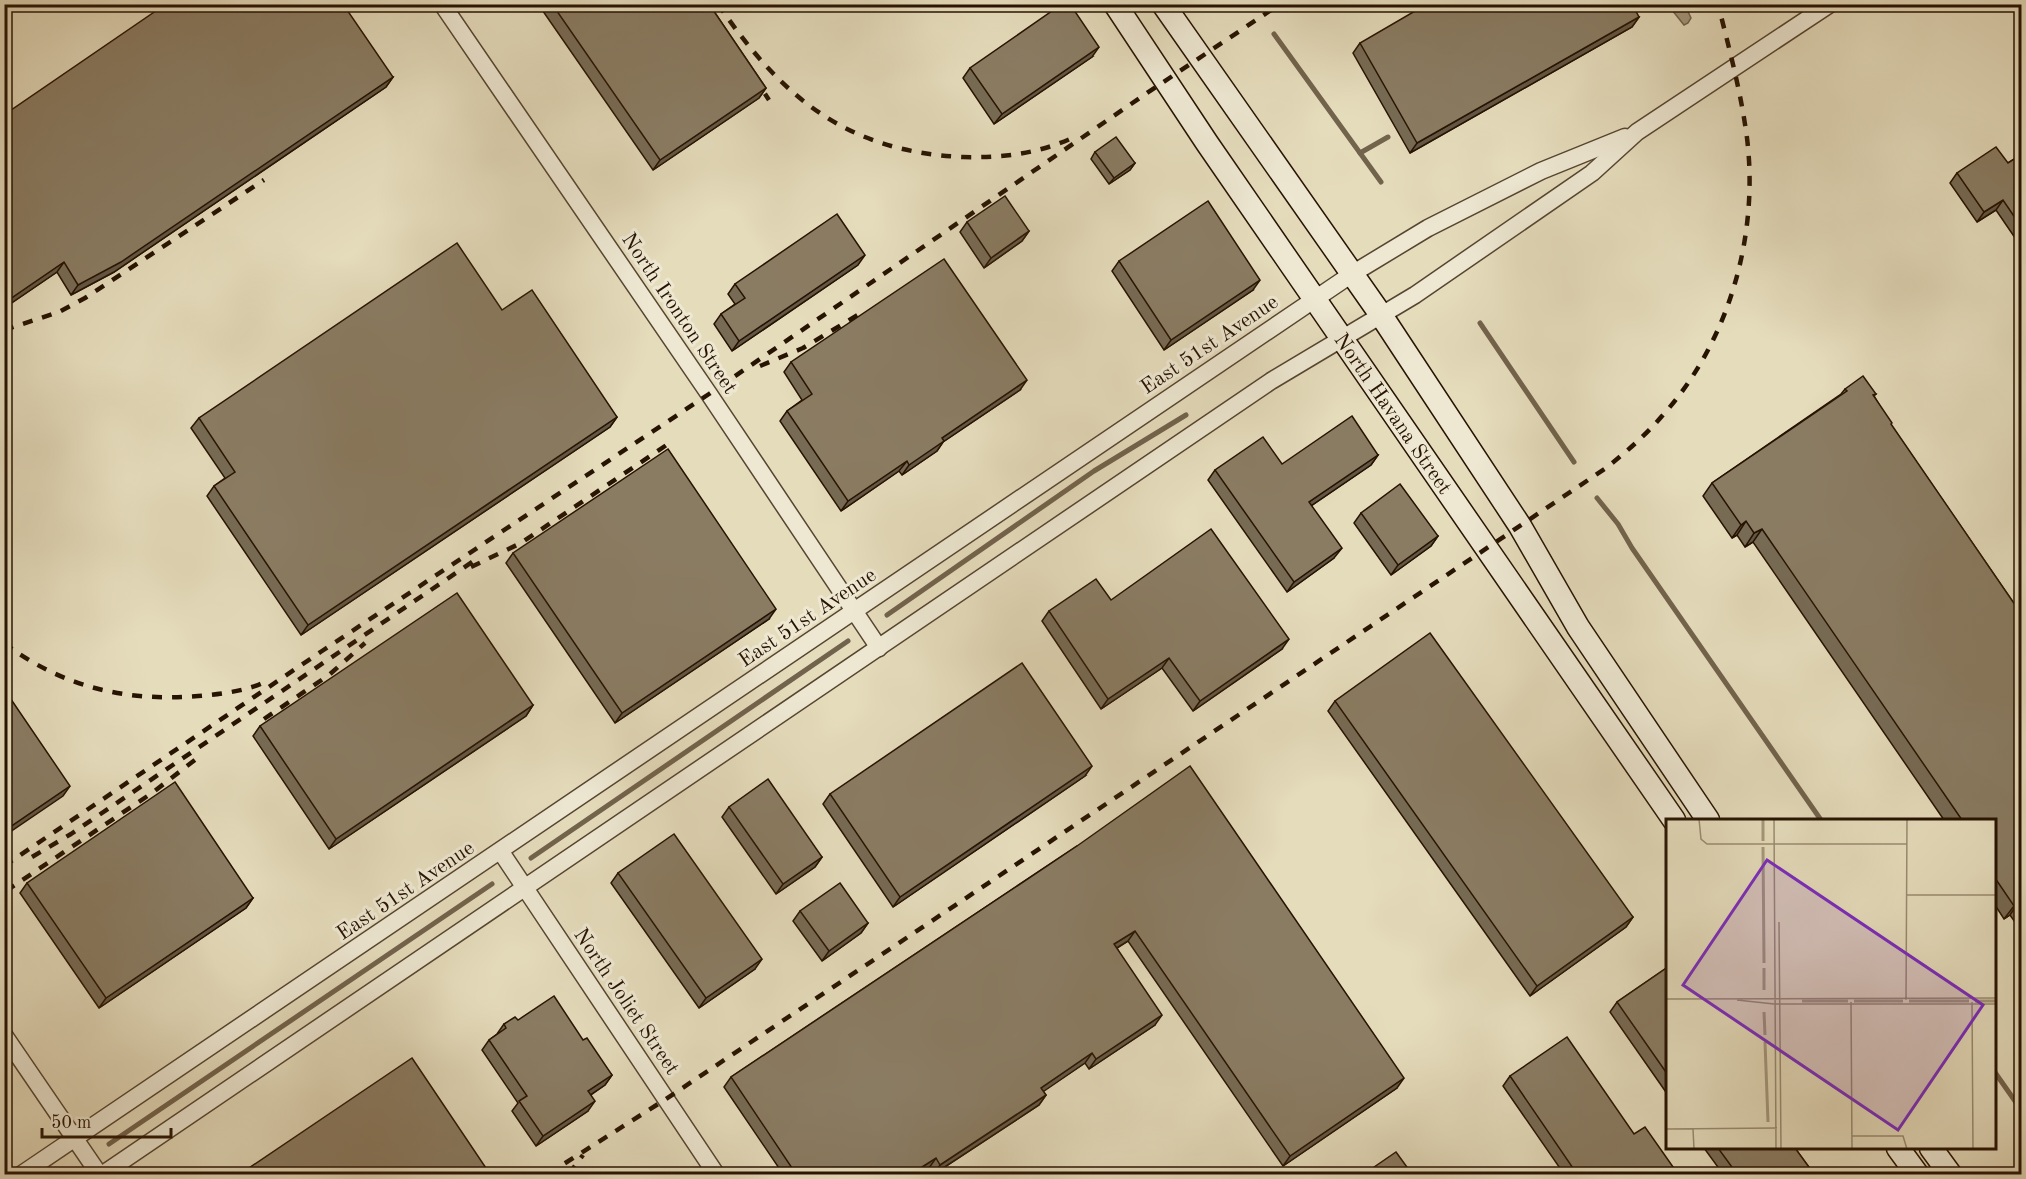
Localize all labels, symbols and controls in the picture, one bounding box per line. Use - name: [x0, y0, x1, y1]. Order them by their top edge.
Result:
- street label: North Ironton Street: [617, 230, 740, 398]
- street label: East 51st Avenue: [1137, 292, 1282, 399]
- street label: North Havana Street: [1330, 330, 1455, 498]
- street label: East 51st Avenue: [735, 565, 880, 672]
- inset map: [1666, 819, 1996, 1149]
- street label: East 51st Avenue: [333, 838, 478, 945]
- street label: North Joliet Street: [569, 925, 682, 1079]
- scale bar: [42, 1101, 171, 1139]
- text: 50 m: [51, 1114, 91, 1132]

